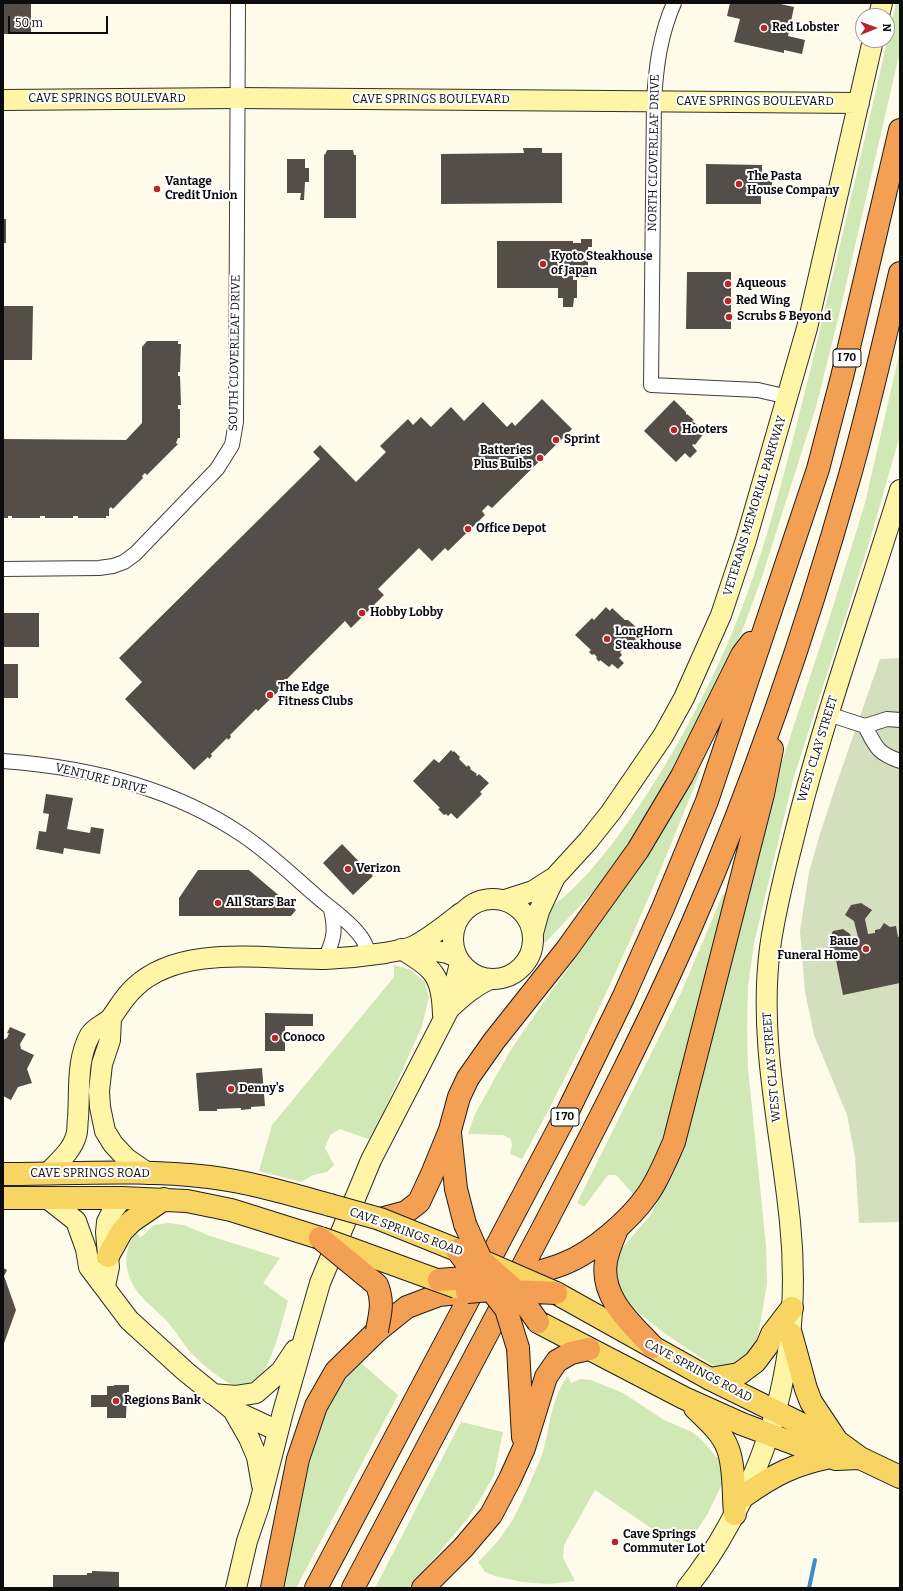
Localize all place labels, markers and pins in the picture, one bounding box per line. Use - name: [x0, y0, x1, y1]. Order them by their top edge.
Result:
- place label: Red Lobster: [772, 21, 839, 35]
- marker: Red Lobster: [759, 23, 769, 33]
- place label: The Pasta House Company: [747, 170, 839, 198]
- place label: Vantage Credit Union: [165, 175, 237, 203]
- marker: The Pasta House Company: [734, 179, 744, 189]
- marker: Vantage Credit Union: [152, 184, 162, 194]
- place label: Kyoto Steakhouse of Japan: [551, 250, 653, 278]
- marker: Kyoto Steakhouse of Japan: [538, 259, 548, 269]
- place label: Aqueous: [736, 277, 786, 291]
- marker: Aqueous: [723, 279, 733, 289]
- place label: Red Wing: [736, 294, 790, 308]
- marker: Red Wing: [723, 296, 733, 306]
- place label: Scrubs & Beyond: [737, 310, 831, 324]
- marker: Scrubs & Beyond: [724, 312, 734, 322]
- place label: Hooters: [682, 423, 728, 437]
- marker: Hooters: [669, 425, 679, 435]
- place label: Sprint: [564, 433, 600, 447]
- marker: Sprint: [551, 435, 561, 445]
- place label: Batteries Plus Bulbs: [473, 444, 532, 472]
- marker: Batteries Plus Bulbs: [535, 453, 545, 463]
- place label: Office Depot: [476, 522, 546, 536]
- marker: Office Depot: [463, 524, 473, 534]
- place label: Hobby Lobby: [370, 606, 443, 620]
- marker: Hobby Lobby: [357, 608, 367, 618]
- place label: LongHorn Steakhouse: [615, 625, 682, 653]
- marker: LongHorn Steakhouse: [602, 634, 612, 644]
- place label: The Edge Fitness Clubs: [278, 681, 353, 709]
- marker: The Edge Fitness Clubs: [265, 690, 275, 700]
- place label: Verizon: [356, 862, 400, 876]
- marker: Verizon: [343, 864, 353, 874]
- place label: All Stars Bar: [226, 896, 296, 910]
- marker: All Stars Bar: [213, 898, 223, 908]
- place label: Baue Funeral Home: [777, 935, 858, 963]
- marker: Baue Funeral Home: [861, 944, 871, 954]
- place label: Conoco: [283, 1031, 325, 1045]
- marker: Conoco: [270, 1033, 280, 1043]
- place label: Denny's: [239, 1082, 284, 1096]
- marker: Denny's: [226, 1084, 236, 1094]
- place label: Regions Bank: [124, 1394, 201, 1408]
- marker: Regions Bank: [111, 1396, 121, 1406]
- place label: Cave Springs Commuter Lot: [623, 1528, 705, 1556]
- marker: Cave Springs Commuter Lot: [610, 1537, 620, 1547]

